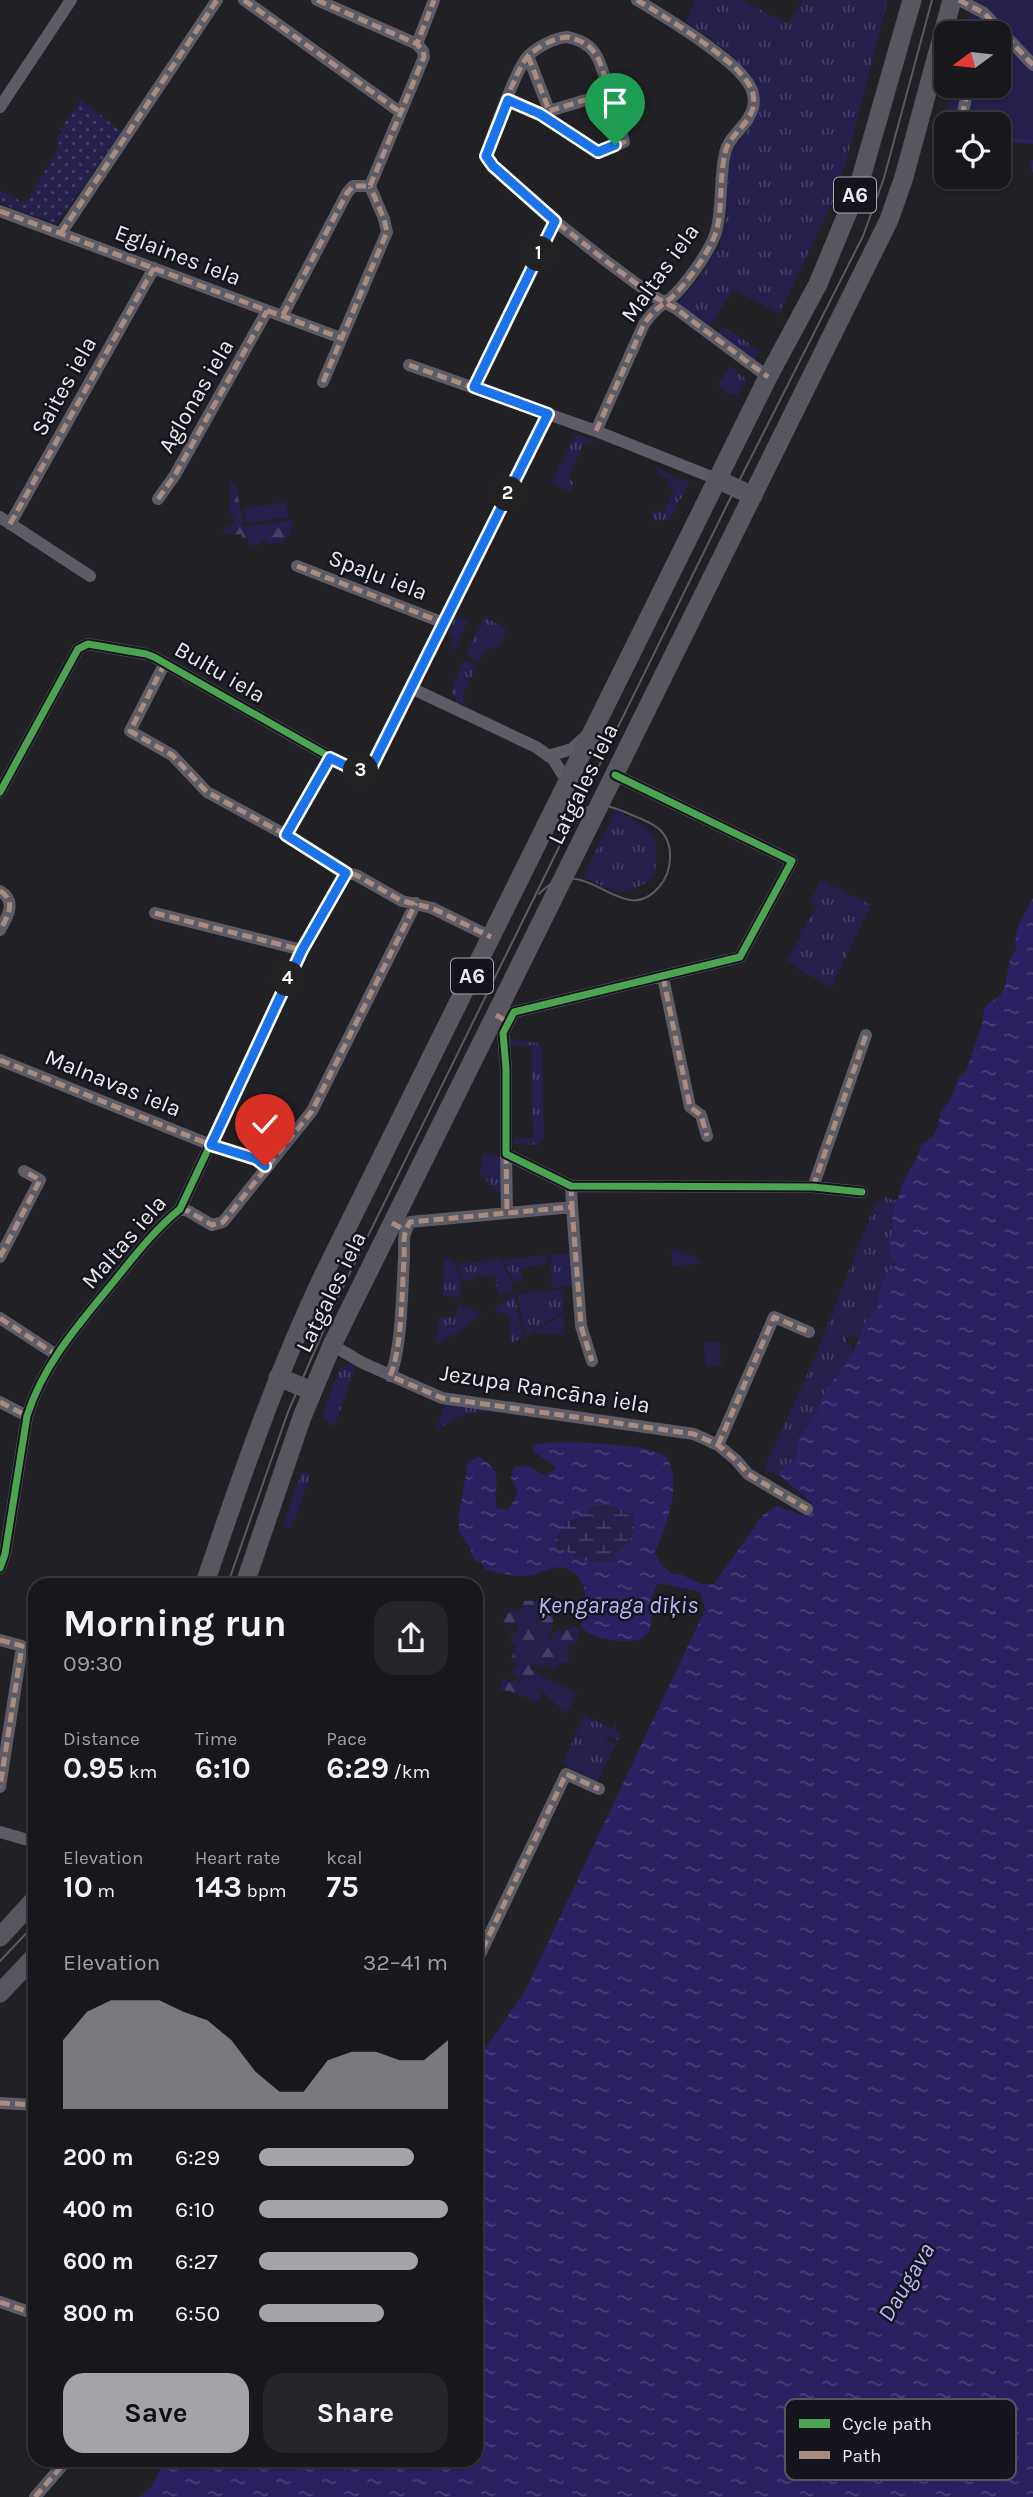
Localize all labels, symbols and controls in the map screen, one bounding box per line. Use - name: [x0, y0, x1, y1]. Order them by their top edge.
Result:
- north arrow: [934, 21, 1012, 98]
- map controls: [934, 21, 1011, 189]
- pin: [585, 73, 645, 145]
- icon: arrive: [596, 84, 634, 122]
- button: locate: [934, 112, 1011, 189]
- road number: A6: [834, 178, 876, 212]
- street label: Maltas iela: [615, 218, 705, 328]
- street label: Eglaines iela: [111, 219, 245, 291]
- pin: 1: [522, 236, 556, 272]
- text: 1: [535, 242, 542, 264]
- street label: Saites iela: [26, 332, 102, 440]
- street label: Aglonas iela: [153, 334, 239, 458]
- pin: 2: [490, 476, 526, 512]
- text: 2: [502, 482, 513, 504]
- street label: Spaļu iela: [325, 544, 431, 606]
- street label: Bultu iela: [170, 635, 270, 709]
- street label: Latgales iela: [542, 719, 624, 849]
- pin: 3: [344, 754, 378, 788]
- text: 3: [355, 759, 366, 781]
- road number: A6: [451, 958, 493, 993]
- pin: 4: [270, 962, 306, 996]
- text: 4: [282, 967, 293, 989]
- street label: Malnavas iela: [41, 1043, 185, 1123]
- pin: [235, 1094, 295, 1166]
- icon: check: [246, 1105, 284, 1143]
- street label: Maltas iela: [76, 1190, 172, 1294]
- street label: Latgales iela: [290, 1227, 372, 1357]
- street label: Jezupa Rancāna iela: [438, 1359, 652, 1419]
- water label: Ķengaraga dīķis: [538, 1591, 698, 1619]
- text: Morning run: [63, 1601, 287, 1646]
- button: share: [374, 1601, 448, 1675]
- text: 09:30: [63, 1650, 123, 1677]
- text: Distance: [63, 1728, 140, 1750]
- text: Time: [195, 1728, 237, 1750]
- text: Pace: [326, 1728, 367, 1750]
- text: 0.95: [63, 1750, 124, 1786]
- text: 6:10: [195, 1750, 251, 1786]
- text: 6:29: [326, 1750, 389, 1786]
- text: km: [124, 1761, 157, 1783]
- text: /km: [389, 1761, 430, 1783]
- text: Elevation: [63, 1847, 143, 1869]
- text: Heart rate: [195, 1847, 280, 1869]
- text: kcal: [326, 1847, 363, 1869]
- text: 10: [63, 1869, 93, 1905]
- text: 143: [195, 1869, 242, 1905]
- text: 75: [326, 1869, 359, 1905]
- text: m: [93, 1880, 115, 1902]
- text: bpm: [242, 1880, 287, 1902]
- text: Elevation: [63, 1949, 160, 1976]
- text: 32–41 m: [363, 1949, 448, 1976]
- text: 200 m: [63, 2144, 134, 2171]
- text: 6:29: [175, 2144, 220, 2171]
- text: 400 m: [63, 2196, 133, 2223]
- text: 6:10: [175, 2196, 215, 2223]
- water label: Daugava: [872, 2238, 940, 2326]
- text: 600 m: [63, 2248, 134, 2275]
- text: 6:27: [175, 2248, 218, 2275]
- text: 800 m: [63, 2300, 135, 2327]
- text: 6:50: [175, 2300, 220, 2327]
- button: Save: [63, 2373, 249, 2453]
- button: Share: [263, 2373, 448, 2453]
- legend: [785, 2399, 1016, 2480]
- text: Cycle path: [842, 2413, 932, 2435]
- text: Path: [842, 2445, 882, 2467]

